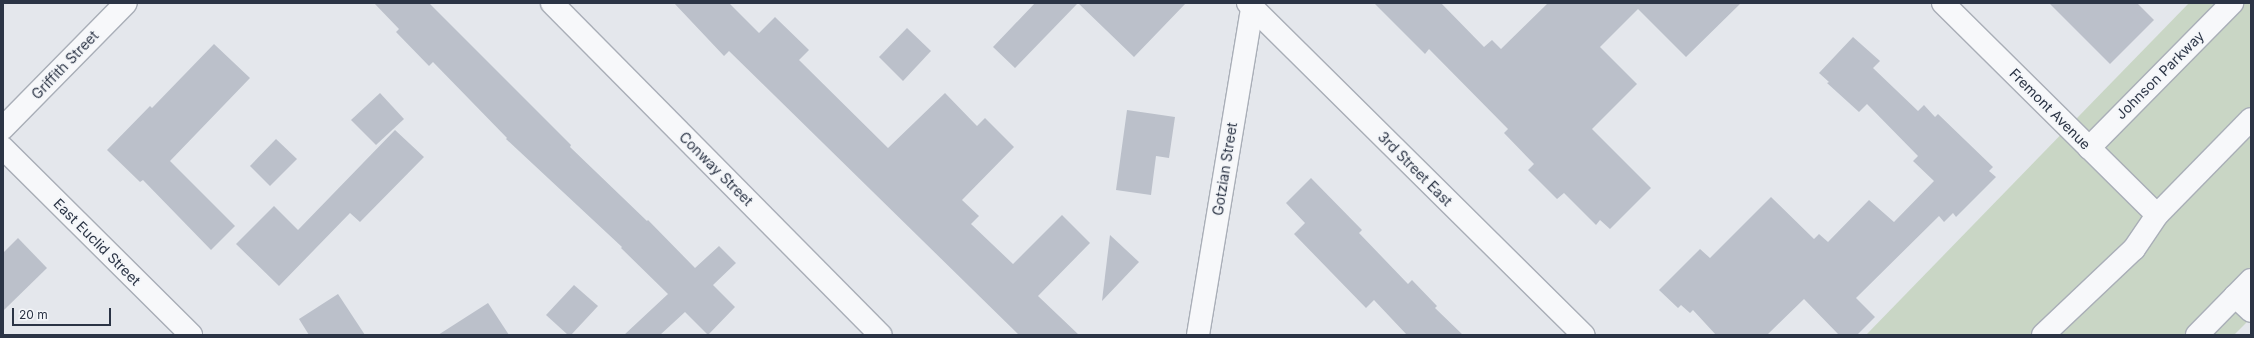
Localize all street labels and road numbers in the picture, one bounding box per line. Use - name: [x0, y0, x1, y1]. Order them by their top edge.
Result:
- street label: Griffith Street: [28, 27, 102, 103]
- street label: Johnson Parkway: [2112, 27, 2208, 123]
- street label: Fremont Avenue: [2006, 65, 2094, 153]
- street label: Gotzian Street: [1209, 121, 1241, 217]
- street label: 3rd Street East: [1374, 128, 1456, 210]
- street label: Conway Street: [676, 129, 756, 209]
- street label: East Euclid Street: [50, 195, 144, 289]

